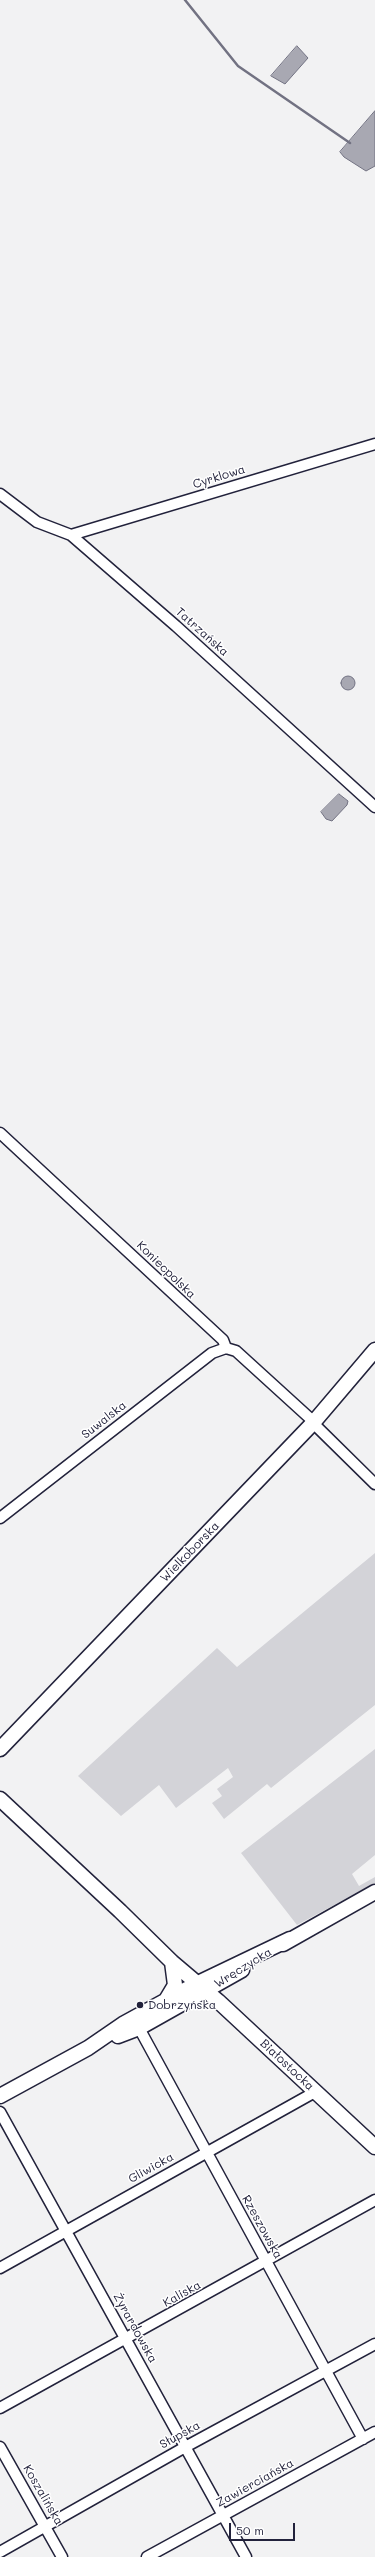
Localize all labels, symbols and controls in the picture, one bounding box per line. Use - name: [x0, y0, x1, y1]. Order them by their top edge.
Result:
- street label: Cyrklowa: [191, 462, 247, 492]
- street label: Tatrzańska: [173, 605, 231, 659]
- street label: Koniecpolska: [134, 1238, 198, 1302]
- street label: Suwalska: [79, 1398, 129, 1442]
- street label: Wielkoborska: [158, 1519, 222, 1585]
- street label: Wręczycka: [212, 1945, 274, 1991]
- place label: Dobrzyńska: [148, 1998, 216, 2012]
- marker: Dobrzyńska: [135, 2000, 145, 2010]
- street label: Białostocka: [257, 2036, 317, 2094]
- street label: Gliwicka: [126, 2150, 176, 2186]
- street label: Rzeszowska: [239, 2193, 285, 2261]
- street label: Kaliska: [161, 2278, 203, 2310]
- street label: Żyrardowska: [110, 2291, 160, 2365]
- street label: Słupska: [157, 2418, 203, 2452]
- street label: Zawierciańska: [214, 2456, 296, 2510]
- street label: Koszalińska: [20, 2462, 66, 2528]
- scale bar: [231, 2515, 297, 2541]
- text: 50 m: [236, 2522, 264, 2538]

